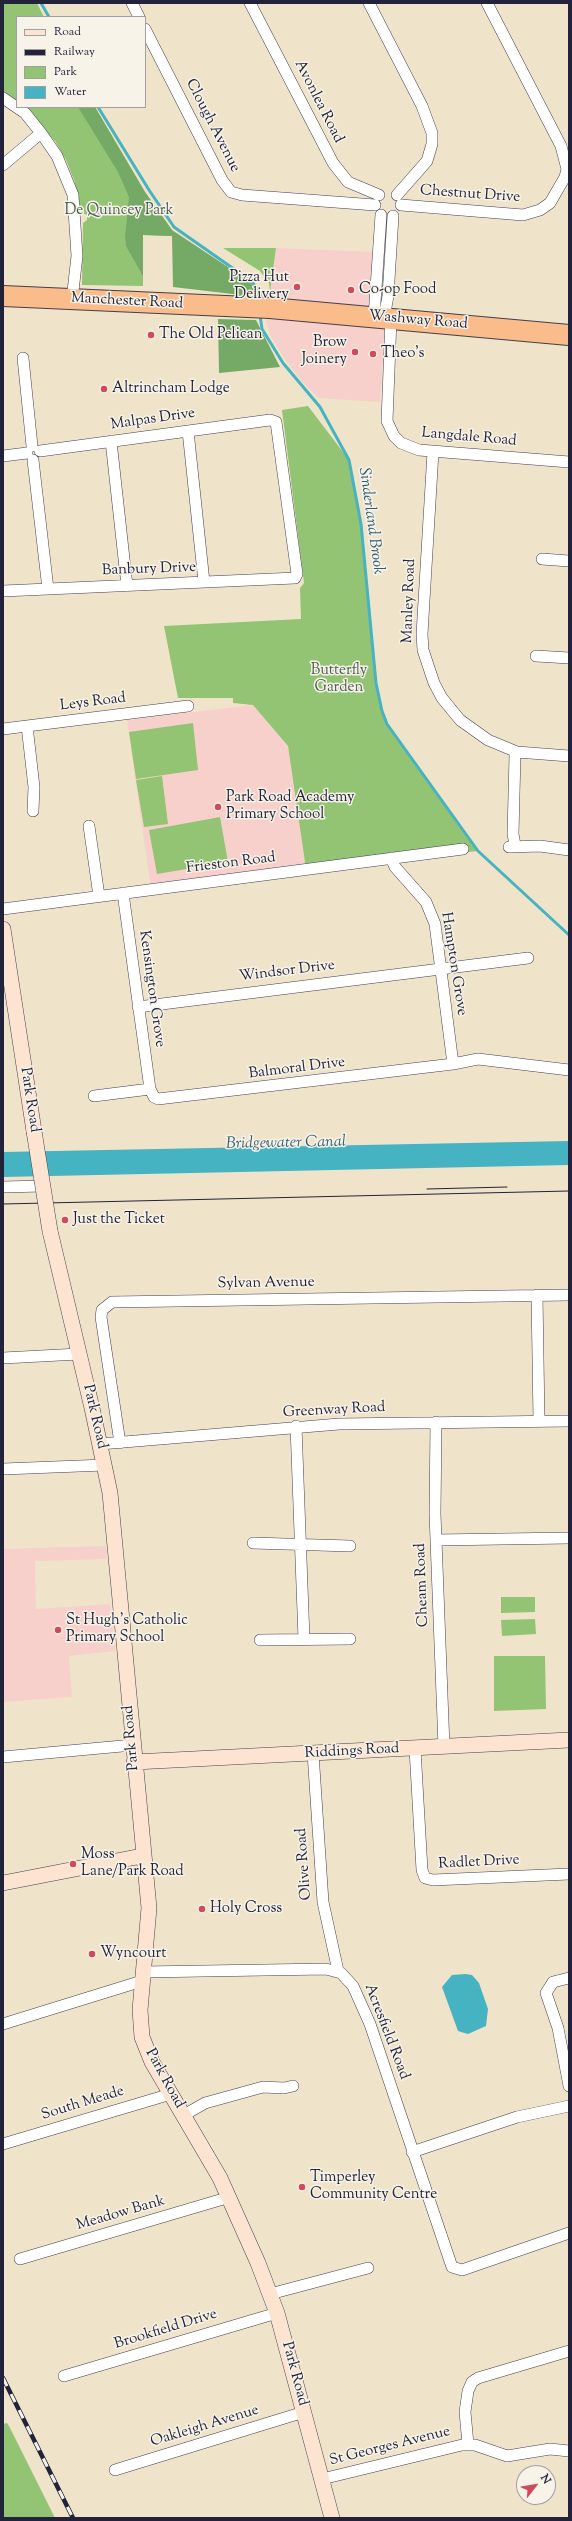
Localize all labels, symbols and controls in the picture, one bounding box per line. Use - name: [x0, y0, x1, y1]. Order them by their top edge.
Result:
- legend: [16, 16, 146, 108]
- text: Road: [54, 23, 81, 41]
- text: Railway: [54, 43, 95, 61]
- street label: Avonlea Road: [289, 58, 347, 146]
- text: Park: [54, 63, 77, 81]
- street label: Clough Avenue: [181, 76, 243, 176]
- text: Water: [54, 83, 86, 101]
- street label: Chestnut Drive: [419, 183, 521, 207]
- park label: De Quincey Park: [64, 202, 174, 220]
- place label: Pizza Hut Delivery: [229, 269, 289, 304]
- place label: Co-op Food: [359, 281, 437, 299]
- marker: Pizza Hut Delivery: [292, 282, 302, 292]
- marker: Co-op Food: [346, 285, 356, 295]
- street label: Manchester Road: [70, 290, 184, 314]
- street label: Washway Road: [368, 308, 468, 334]
- place label: The Old Pelican: [159, 326, 263, 344]
- marker: The Old Pelican: [146, 330, 156, 340]
- place label: Brow Joinery: [301, 334, 347, 369]
- place label: Theo's: [381, 345, 424, 363]
- marker: Brow Joinery: [350, 347, 360, 357]
- marker: Theo's: [368, 349, 378, 359]
- place label: Altrincham Lodge: [112, 380, 230, 398]
- marker: Altrincham Lodge: [99, 384, 109, 394]
- street label: Malpas Drive: [110, 405, 196, 435]
- street label: Langdale Road: [421, 425, 517, 451]
- water label: Sinderland Brook: [353, 466, 387, 576]
- street label: Manley Road: [400, 558, 420, 644]
- street label: Banbury Drive: [102, 559, 196, 581]
- park label: Butterfly Garden: [311, 662, 367, 697]
- street label: Leys Road: [59, 690, 127, 716]
- place label: Park Road Academy Primary School: [226, 789, 354, 824]
- marker: Park Road Academy Primary School: [213, 802, 223, 812]
- street label: Frieston Road: [185, 850, 277, 878]
- street label: Hampton Grove: [436, 911, 470, 1017]
- street label: Kensington Grove: [134, 929, 168, 1049]
- street label: Windsor Drive: [238, 957, 336, 987]
- street label: Balmoral Drive: [248, 1054, 346, 1084]
- street label: Park Road: [15, 1066, 43, 1134]
- water label: Bridgewater Canal: [226, 1133, 346, 1155]
- place label: Just the Ticket: [73, 1211, 165, 1229]
- marker: Just the Ticket: [60, 1215, 70, 1225]
- street label: Sylvan Avenue: [217, 1274, 315, 1294]
- street label: Park Road: [78, 1383, 110, 1451]
- street label: Greenway Road: [282, 1399, 386, 1423]
- street label: Cheam Road: [413, 1543, 433, 1627]
- place label: St Hugh's Catholic Primary School: [66, 1612, 188, 1647]
- marker: St Hugh's Catholic Primary School: [53, 1625, 63, 1635]
- street label: Park Road: [120, 1705, 144, 1771]
- street label: Riddings Road: [304, 1741, 400, 1763]
- street label: Olive Road: [293, 1827, 317, 1901]
- place label: Moss Lane/Park Road: [81, 1846, 184, 1881]
- street label: Radlet Drive: [438, 1852, 520, 1874]
- marker: Moss Lane/Park Road: [68, 1859, 78, 1869]
- place label: Holy Cross: [210, 1900, 282, 1918]
- marker: Holy Cross: [197, 1904, 207, 1914]
- place label: Wyncourt: [100, 1945, 166, 1963]
- marker: Wyncourt: [87, 1949, 97, 1959]
- street label: Acresfield Road: [359, 1982, 413, 2082]
- street label: Park Road: [140, 2046, 188, 2112]
- street label: South Meade: [39, 2083, 127, 2125]
- place label: Timperley Community Centre: [310, 2169, 437, 2204]
- marker: Timperley Community Centre: [297, 2182, 307, 2192]
- street label: Meadow Bank: [75, 2193, 167, 2235]
- street label: Brookfield Drive: [112, 2306, 220, 2354]
- street label: Park Road: [277, 2340, 311, 2408]
- street label: Oakleigh Avenue: [149, 2402, 261, 2452]
- street label: St Georges Avenue: [328, 2423, 452, 2471]
- north arrow: [516, 2465, 556, 2505]
- text: N: [536, 2471, 555, 2487]

